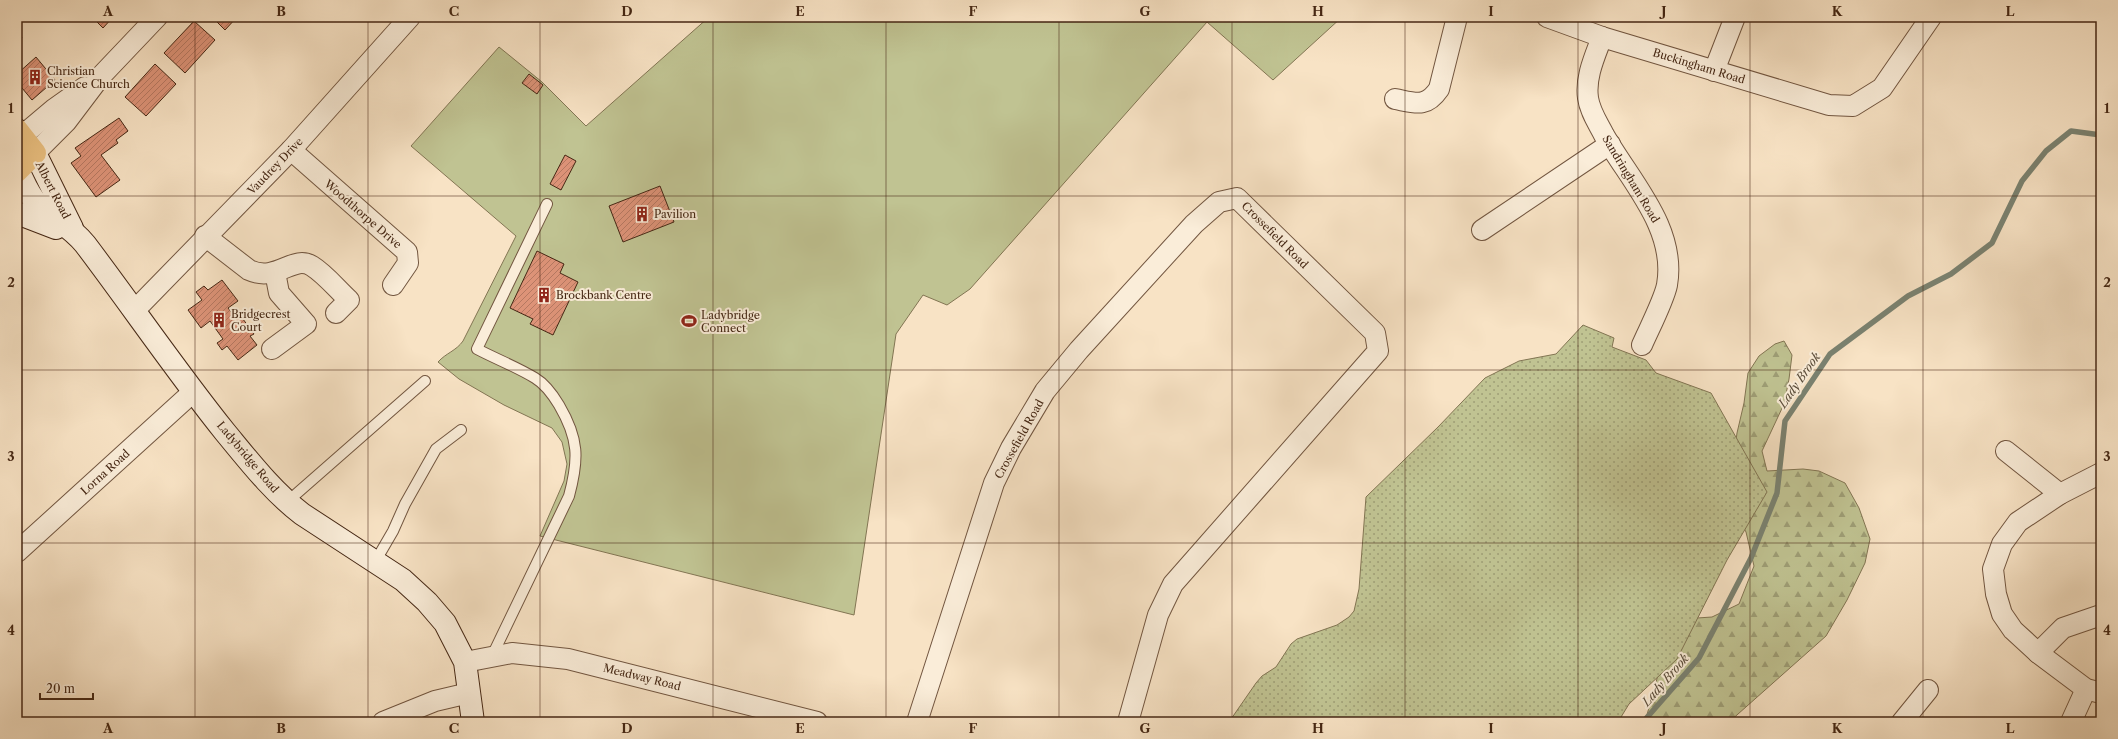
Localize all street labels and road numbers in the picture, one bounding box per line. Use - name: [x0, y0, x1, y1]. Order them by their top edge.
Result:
- street label: Buckingham Road: [1651, 45, 1747, 87]
- street label: Sandringham Road: [1599, 133, 1663, 226]
- street label: Vaudrey Drive: [244, 135, 306, 198]
- street label: Albert Road: [32, 158, 74, 221]
- street label: Woodthorpe Drive: [321, 176, 405, 251]
- street label: Crossefield Road: [1239, 199, 1312, 272]
- street label: Crossefield Road: [991, 397, 1047, 481]
- street label: Ladybridge Road: [214, 418, 282, 496]
- street label: Lorna Road: [78, 446, 133, 498]
- street label: Meadway Road: [602, 661, 683, 693]

